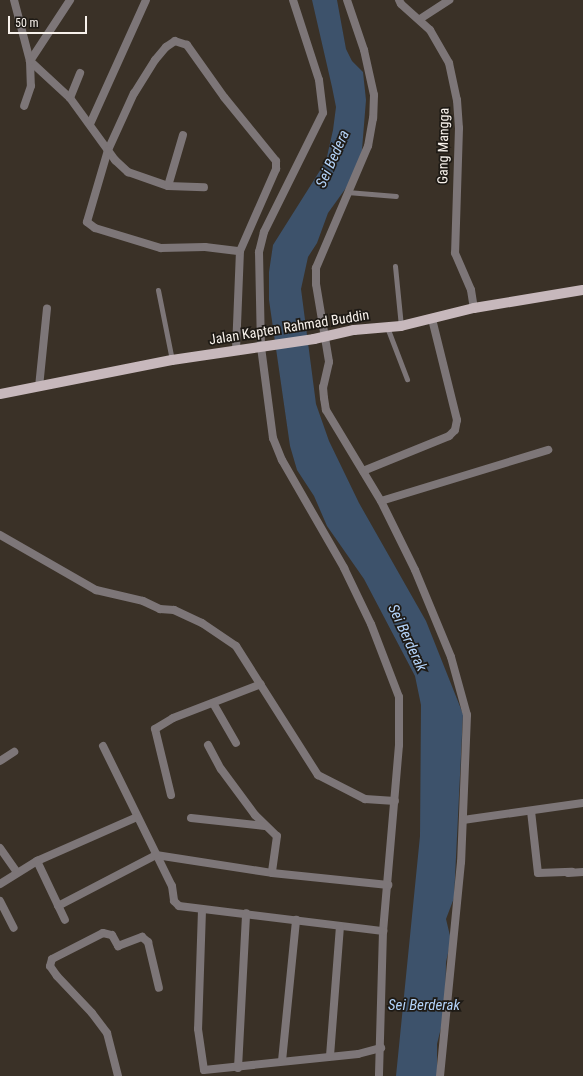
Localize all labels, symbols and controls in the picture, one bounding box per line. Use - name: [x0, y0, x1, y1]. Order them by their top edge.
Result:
- scale bar: [10, 8, 89, 34]
- text: 50 m: [15, 16, 39, 30]
- street label: Gang Mangga: [434, 108, 452, 184]
- water label: Sei Bedera: [312, 127, 354, 191]
- street label: Jalan Kapten Rahmad Buddin: [208, 306, 370, 348]
- water label: Sei Berderak: [384, 602, 430, 674]
- water label: Sei Berderak: [388, 997, 460, 1015]

